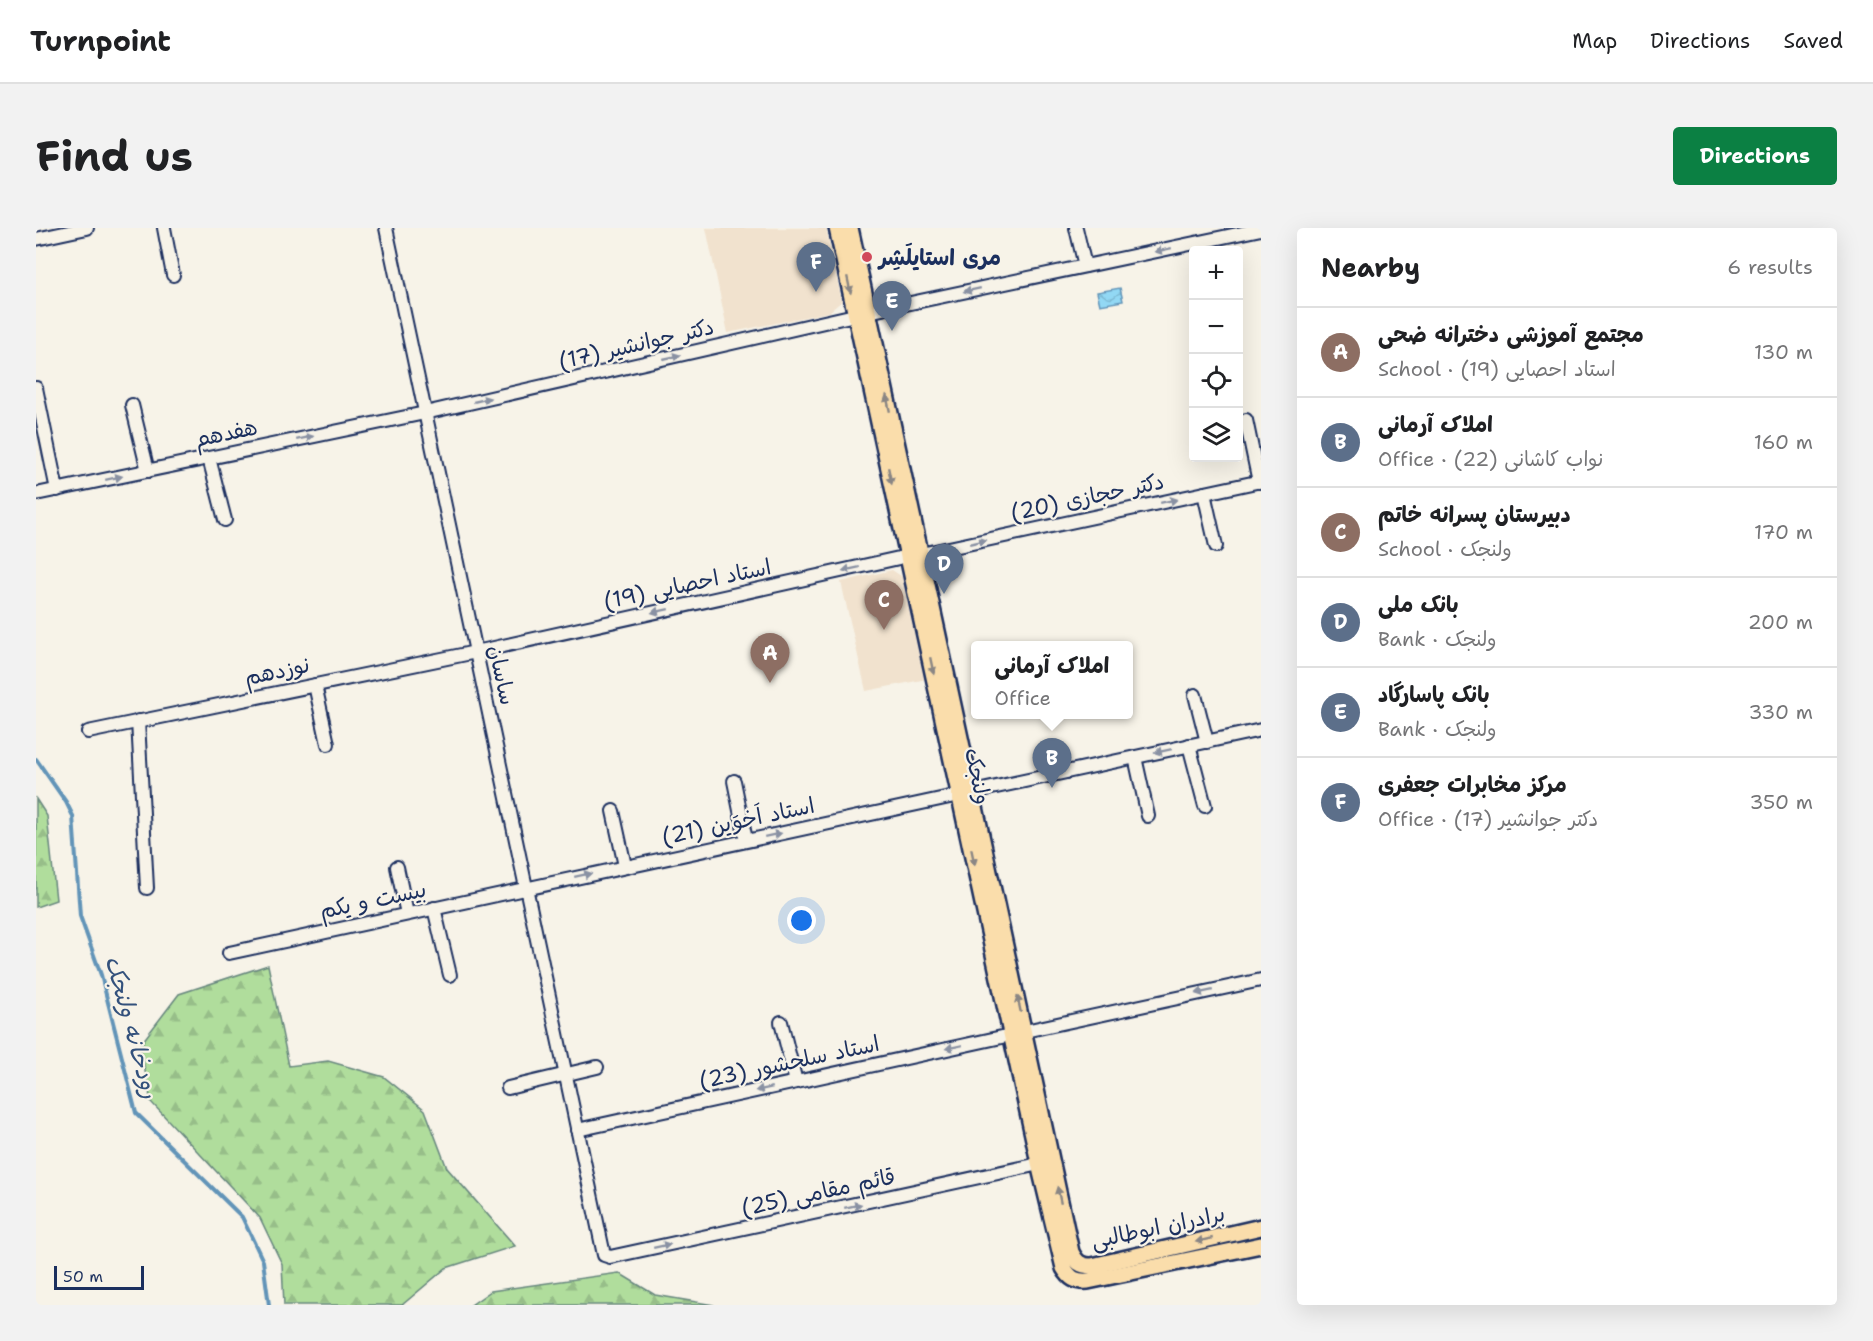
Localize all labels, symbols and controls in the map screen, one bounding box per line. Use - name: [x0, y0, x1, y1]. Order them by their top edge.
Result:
- text: Turnpoint: [30, 22, 171, 60]
- text: Map: [1572, 27, 1617, 55]
- text: Directions: [1650, 27, 1750, 55]
- text: Saved: [1783, 27, 1843, 55]
- button: Directions: [1673, 127, 1837, 185]
- text: Find us: [36, 128, 193, 184]
- pin: F: [796, 242, 836, 292]
- place label: مری استایلَشِر: [877, 242, 1001, 272]
- one-way arrow: [1153, 246, 1172, 255]
- map controls: [1189, 246, 1243, 462]
- button: +: [1189, 246, 1243, 300]
- marker: مری استایلَشِر: [860, 250, 874, 264]
- text: Nearby: [1321, 250, 1420, 285]
- text: 6 results: [1727, 254, 1813, 280]
- one-way arrow: [845, 276, 854, 295]
- pin: E: [872, 282, 912, 331]
- one-way arrow: [962, 286, 981, 295]
- button: −: [1189, 300, 1243, 354]
- street label: دکتر جوانشیر (17): [555, 312, 717, 376]
- text: مجتمع آموزشی دخترانه ضحی: [1378, 320, 1644, 349]
- text: A: [1333, 339, 1348, 365]
- text: 130 m: [1754, 339, 1813, 365]
- one-way arrow: [663, 352, 682, 361]
- button: locate: [1189, 354, 1243, 408]
- text: School · استاد احصایی (19): [1378, 356, 1616, 382]
- one-way arrow: [883, 393, 892, 412]
- one-way arrow: [473, 395, 492, 404]
- button: layers: [1189, 408, 1243, 462]
- text: املاک آرمانی: [1378, 410, 1493, 439]
- street label: هفدهم: [192, 412, 260, 456]
- text: B: [1334, 429, 1347, 455]
- text: 160 m: [1754, 429, 1813, 455]
- one-way arrow: [295, 433, 314, 442]
- text: Office · نواب کاشانی (22): [1378, 446, 1603, 472]
- one-way arrow: [886, 466, 896, 485]
- street label: دکتر حجازی (20): [1007, 467, 1167, 527]
- one-way arrow: [104, 473, 123, 482]
- one-way arrow: [1160, 496, 1179, 505]
- text: دبیرستان پسرانه خاتم: [1378, 500, 1571, 529]
- text: C: [1334, 519, 1347, 545]
- text: 170 m: [1754, 519, 1813, 545]
- text: School · ولنجک: [1378, 536, 1512, 562]
- one-way arrow: [969, 537, 988, 546]
- pin: D: [924, 544, 964, 594]
- street label: استاد احصایی (19): [600, 552, 774, 616]
- one-way arrow: [841, 565, 860, 574]
- pin: C: [864, 580, 904, 630]
- text: بانک ملی: [1378, 590, 1459, 619]
- one-way arrow: [650, 607, 669, 616]
- text: D: [1333, 609, 1348, 635]
- text: 200 m: [1748, 609, 1813, 635]
- text: Bank · ولنجک: [1378, 626, 1497, 652]
- pin: A: [750, 634, 790, 683]
- popup: [971, 641, 1133, 719]
- street label: ساسان: [482, 642, 522, 708]
- street label: نوزدهم: [242, 650, 313, 694]
- text: املاک آرمانی: [995, 651, 1109, 680]
- one-way arrow: [927, 657, 937, 676]
- text: بانک پاسارگاد: [1378, 680, 1490, 709]
- text: Office: [995, 685, 1051, 711]
- text: E: [1334, 699, 1347, 725]
- text: 330 m: [1749, 699, 1813, 725]
- text: Bank · ولنجک: [1378, 716, 1497, 742]
- pin: B: [1032, 738, 1072, 788]
- street label: ولنجک: [958, 745, 998, 807]
- one-way arrow: [1153, 747, 1172, 756]
- text: مرکز مخابرات جعفری: [1378, 770, 1567, 799]
- text: F: [1335, 789, 1346, 815]
- text: 350 m: [1749, 789, 1813, 815]
- street label: استاد اَخوَين (21): [659, 790, 817, 851]
- text: Office · دکتر جوانشیر (17): [1378, 806, 1598, 832]
- one-way arrow: [764, 829, 783, 839]
- one-way arrow: [969, 848, 978, 867]
- one-way arrow: [573, 870, 592, 879]
- street label: بیست و یکم: [317, 875, 429, 927]
- your location: [787, 906, 816, 935]
- water label: رودخانه ولنجک: [98, 952, 166, 1102]
- one-way arrow: [1195, 988, 1213, 998]
- one-way arrow: [1014, 994, 1023, 1013]
- street label: استاد سلحشور (23): [696, 1029, 882, 1095]
- one-way arrow: [945, 1043, 963, 1053]
- one-way arrow: [754, 1085, 773, 1094]
- street label: قائم مقامی (25): [738, 1161, 898, 1224]
- one-way arrow: [1054, 1185, 1063, 1204]
- street label: برادران ابوطالبی: [1088, 1199, 1228, 1255]
- one-way arrow: [844, 1201, 863, 1210]
- one-way arrow: [1195, 1236, 1213, 1246]
- one-way arrow: [653, 1241, 672, 1250]
- scale bar: [54, 1263, 144, 1290]
- text: 50 m: [63, 1266, 103, 1287]

